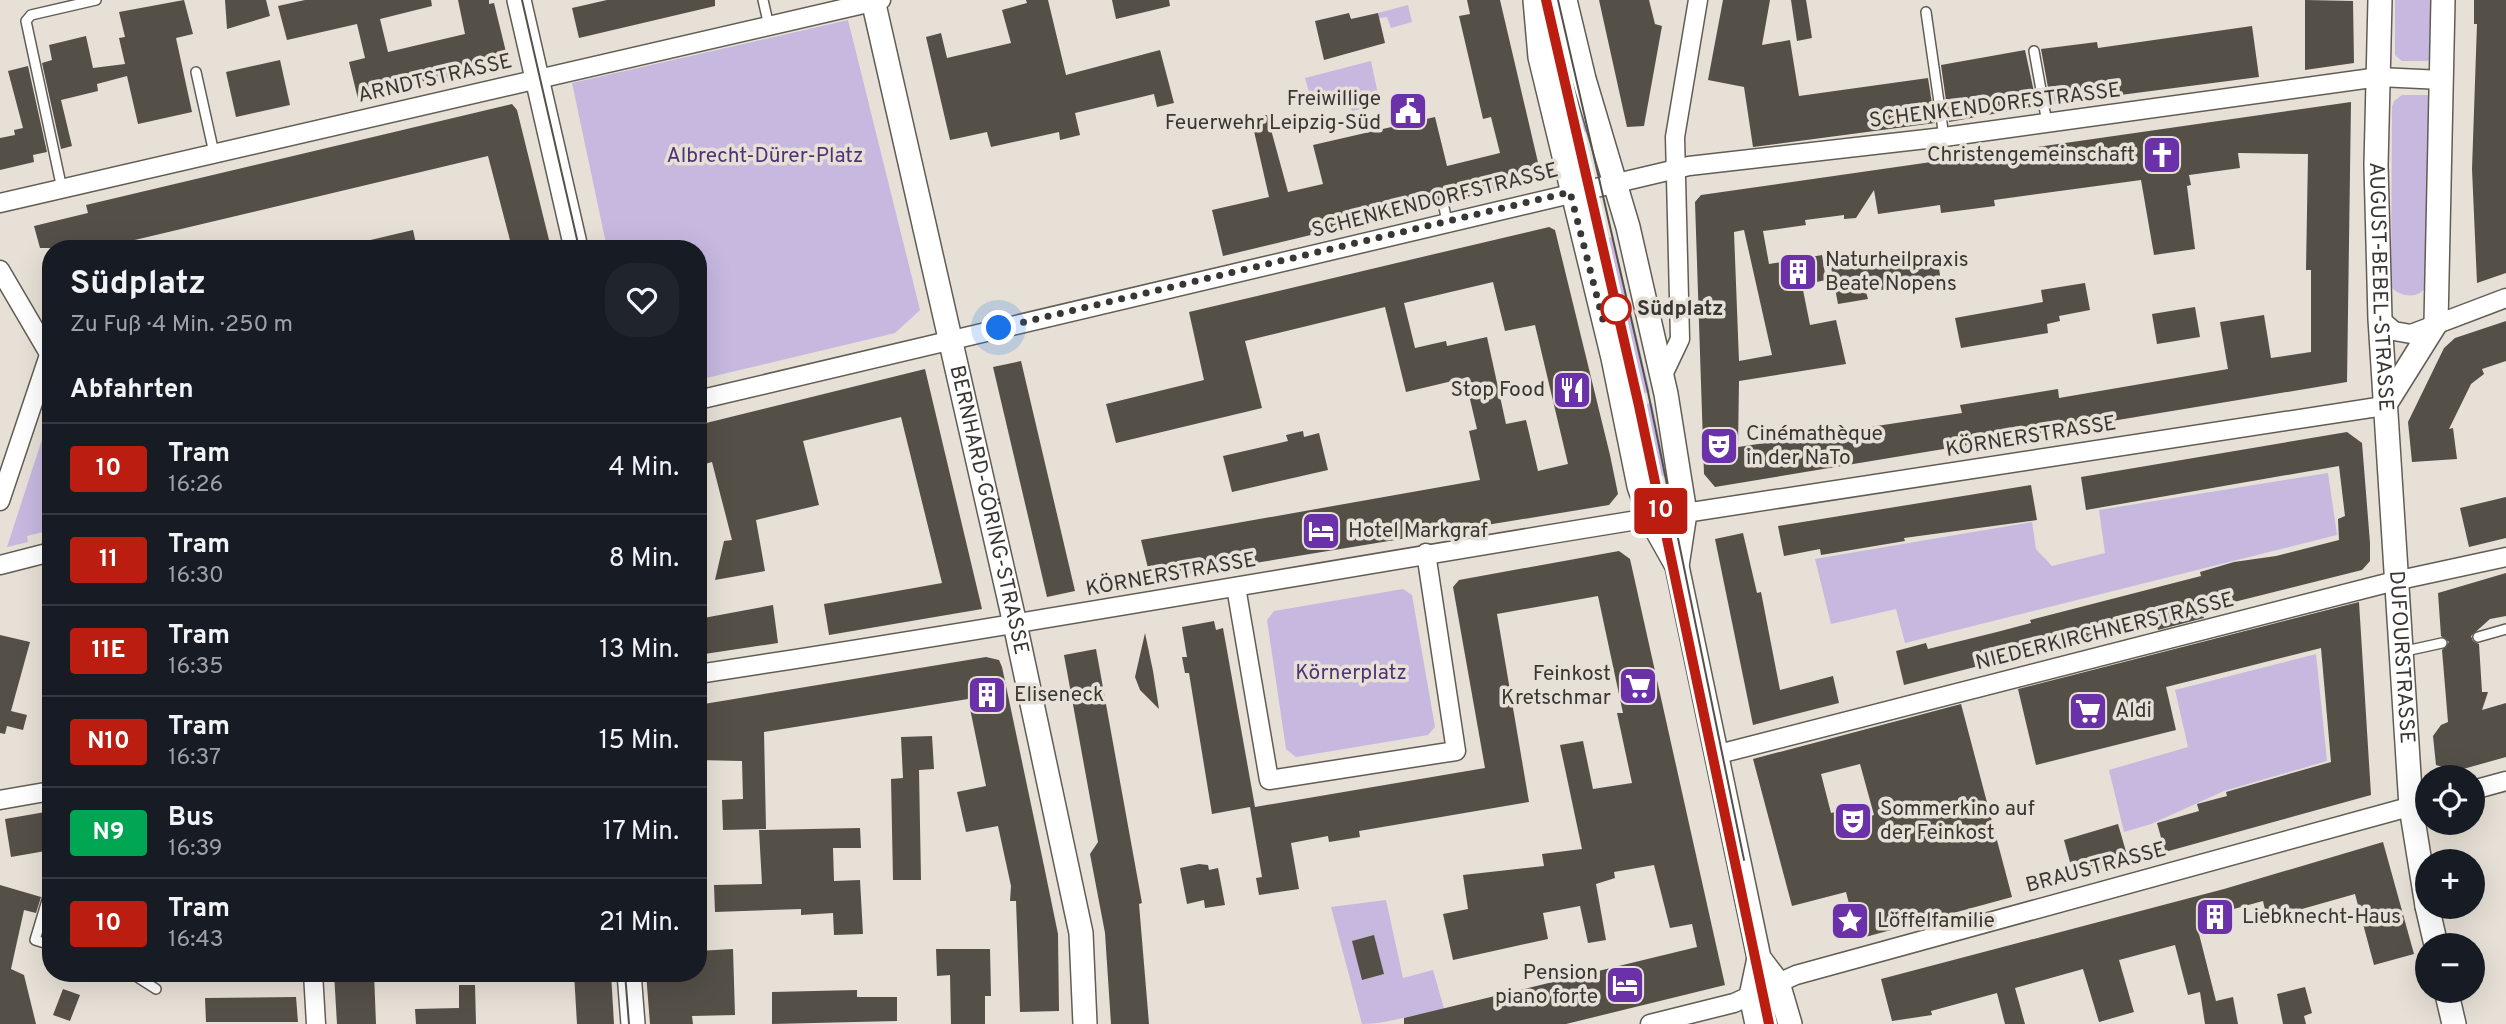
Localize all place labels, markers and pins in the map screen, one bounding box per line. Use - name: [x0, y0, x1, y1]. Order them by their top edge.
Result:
- place label: Freiwillige Feuerwehr Leipzig-Süd: [1165, 86, 1381, 137]
- public building icon: Freiwillige Feuerwehr Leipzig-Süd: [1387, 90, 1429, 132]
- church icon: Christengemeinschaft: [2141, 134, 2183, 176]
- place label: Christengemeinschaft: [1927, 142, 2135, 169]
- place label: Naturheilpraxis Beate Nopens: [1825, 247, 1969, 298]
- building icon: Naturheilpraxis Beate Nopens: [1777, 251, 1819, 293]
- marker: Südplatz: [1601, 294, 1631, 324]
- place label: Südplatz: [1637, 296, 1724, 323]
- restaurant icon: Stop Food: [1551, 369, 1593, 411]
- place label: Stop Food: [1450, 377, 1545, 404]
- place label: Cinémathèque in der NaTo: [1746, 421, 1883, 472]
- theatre icon: Cinémathèque in der NaTo: [1698, 425, 1740, 467]
- hotel icon: Hotel Markgraf: [1300, 510, 1342, 552]
- place label: Hotel Markgraf: [1348, 518, 1488, 545]
- place label: Feinkost Kretschmar: [1501, 661, 1611, 712]
- supermarket icon: Feinkost Kretschmar: [1617, 665, 1659, 707]
- building icon: Eliseneck: [966, 674, 1008, 716]
- place label: Eliseneck: [1014, 682, 1104, 709]
- supermarket icon: Aldi: [2067, 690, 2109, 732]
- place label: Aldi: [2115, 698, 2152, 725]
- place label: Sommerkino auf der Feinkost: [1880, 796, 2035, 847]
- theatre icon: Sommerkino auf der Feinkost: [1832, 800, 1874, 842]
- building icon: Liebknecht-Haus: [2194, 896, 2236, 938]
- place icon: Löffelfamilie: [1829, 900, 1871, 942]
- place label: Liebknecht-Haus: [2242, 904, 2401, 931]
- place label: Löffelfamilie: [1877, 908, 1995, 935]
- place label: Pension piano forte: [1495, 960, 1598, 1011]
- hotel icon: Pension piano forte: [1604, 964, 1646, 1006]

